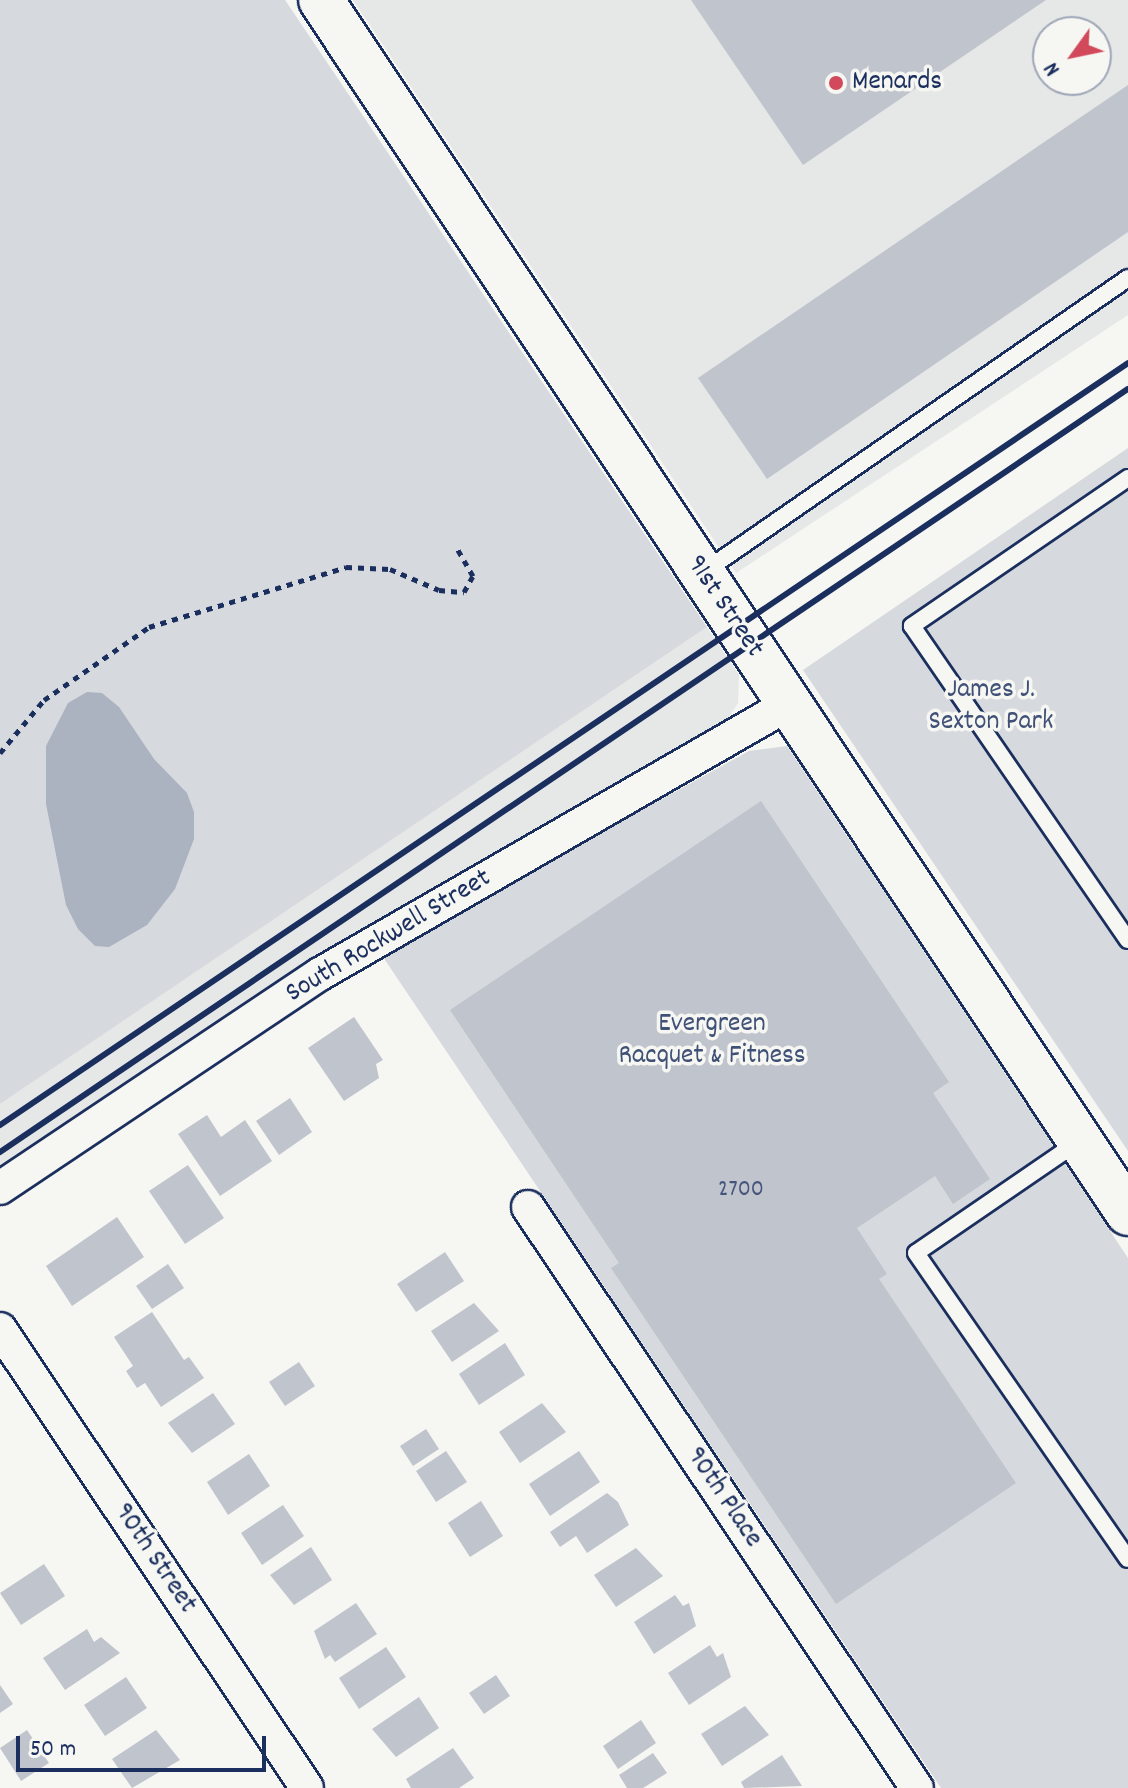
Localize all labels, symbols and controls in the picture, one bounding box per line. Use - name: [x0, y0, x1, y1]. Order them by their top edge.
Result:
- north arrow: [1032, 16, 1112, 96]
- text: N: [1037, 55, 1069, 81]
- place label: Menards: [852, 66, 942, 100]
- marker: Menards: [827, 74, 845, 92]
- street label: 91st Street: [678, 550, 770, 664]
- park label: James J. Sexton Park: [929, 674, 1053, 740]
- street label: South Rockwell Street: [280, 862, 498, 1012]
- park label: Evergreen Racquet & Fitness: [618, 1008, 806, 1074]
- house number: 2700: [718, 1177, 764, 1205]
- street label: 90th Place: [677, 1441, 769, 1555]
- street label: 90th Street: [105, 1498, 203, 1620]
- scale bar: [20, 1720, 270, 1770]
- text: 50 m: [30, 1733, 76, 1767]

